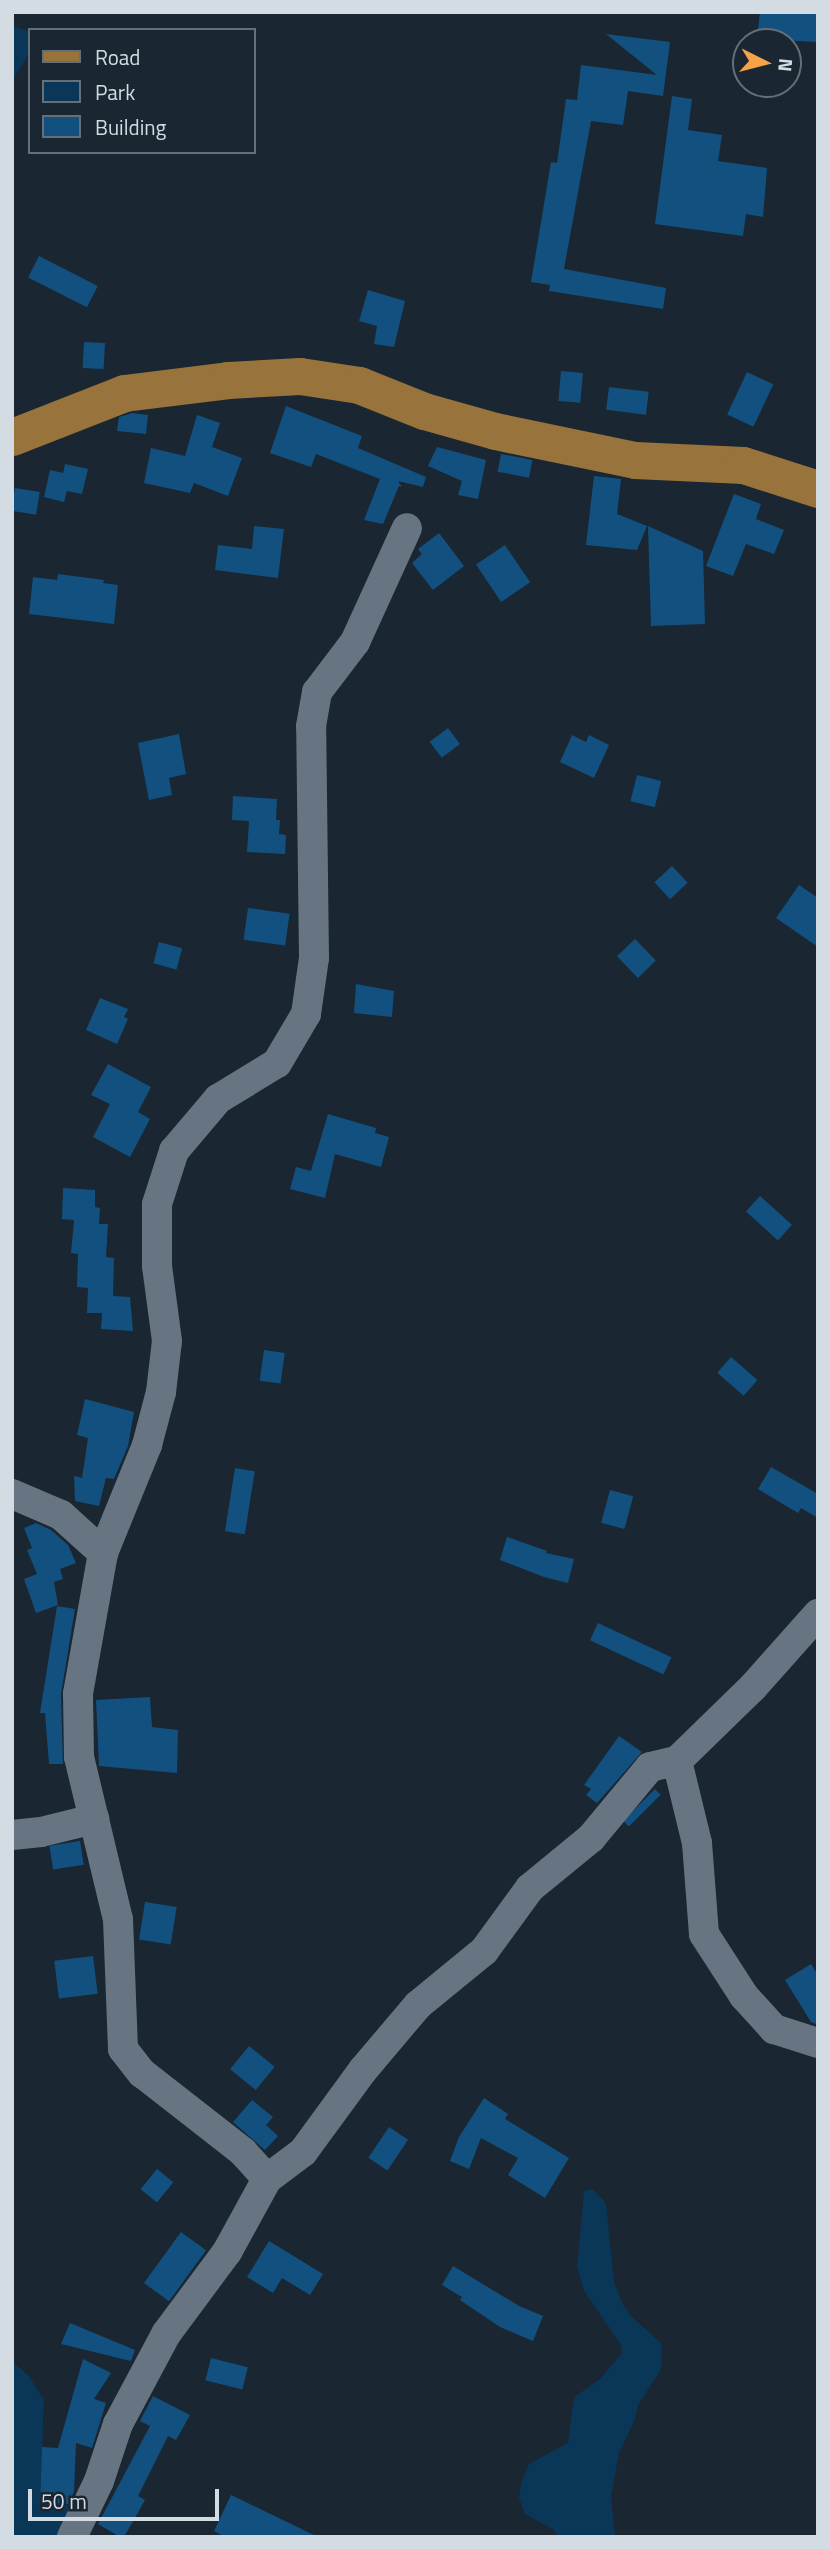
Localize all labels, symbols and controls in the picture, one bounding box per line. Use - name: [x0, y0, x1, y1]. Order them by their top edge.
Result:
- legend: [28, 28, 256, 154]
- north arrow: [732, 28, 802, 98]
- text: Road: [95, 41, 140, 73]
- text: N: [771, 57, 802, 73]
- text: Park: [95, 76, 135, 108]
- text: Building: [95, 111, 166, 143]
- scale bar: [32, 2476, 222, 2520]
- text: 50 m: [41, 2485, 87, 2517]

